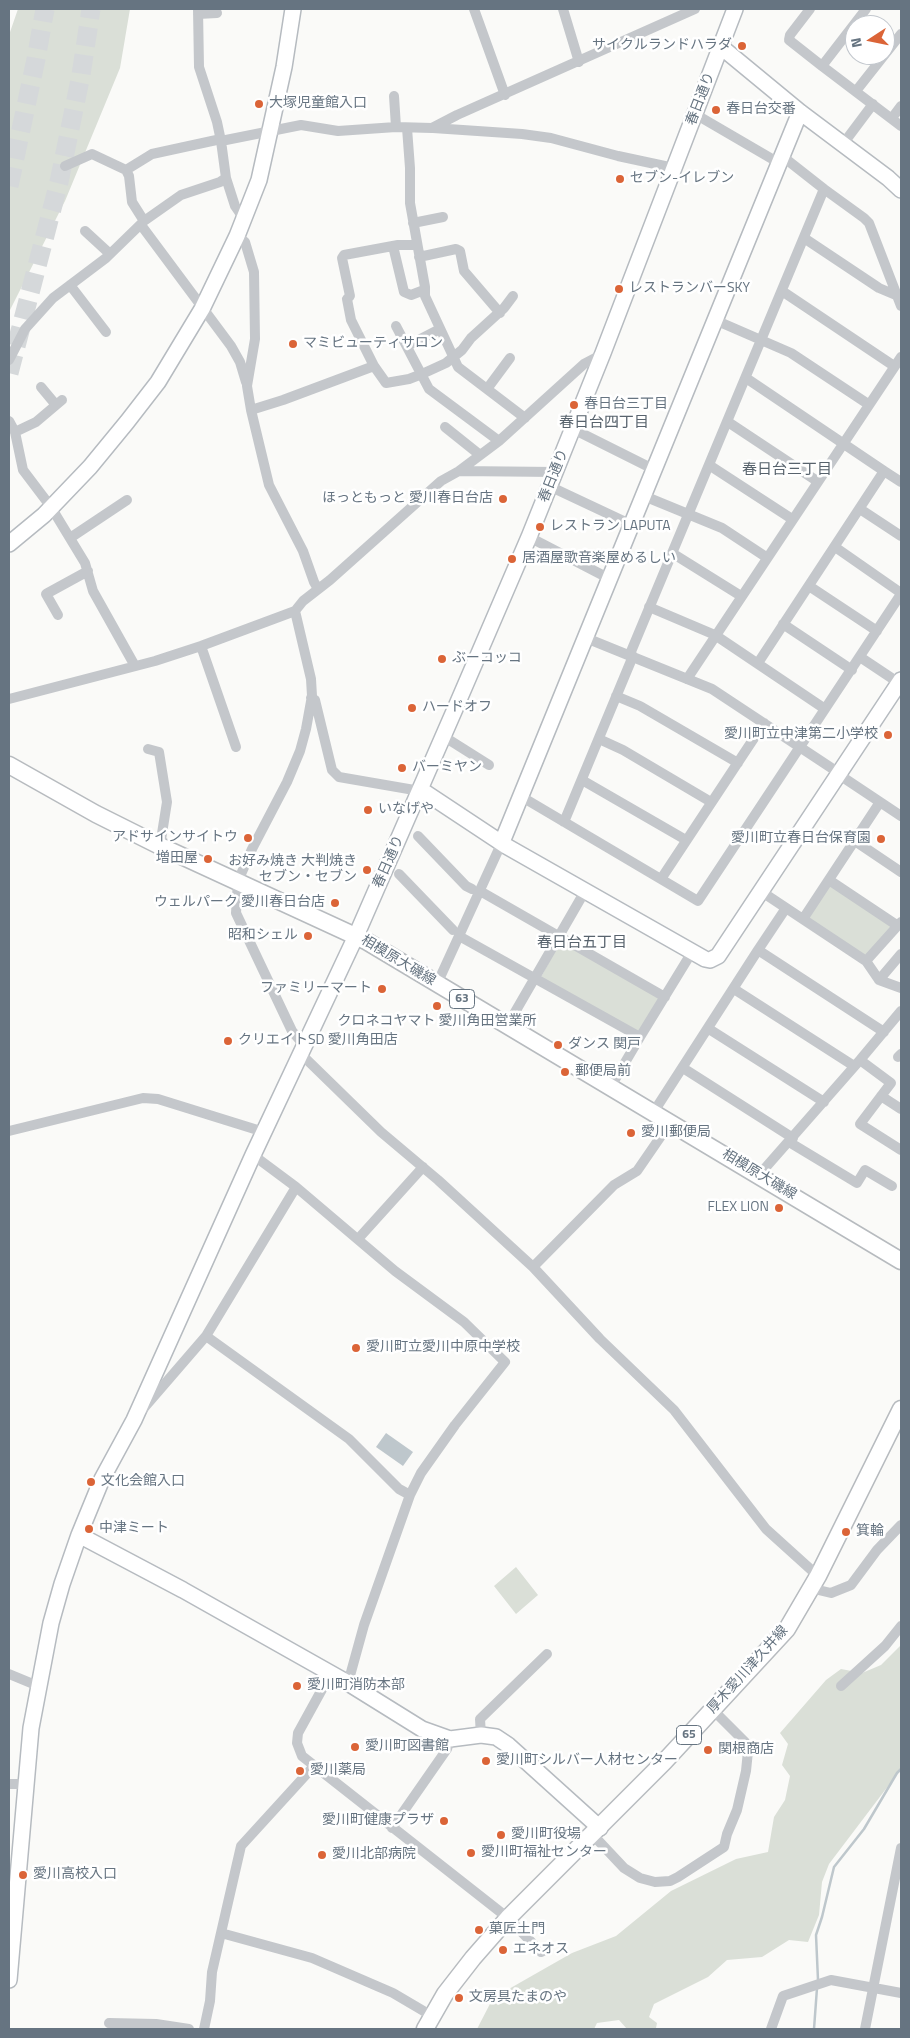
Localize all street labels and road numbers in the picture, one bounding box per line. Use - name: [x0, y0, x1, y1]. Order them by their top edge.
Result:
- street label: 春日通り: [683, 70, 719, 128]
- street label: 春日通り: [536, 447, 572, 505]
- street label: 春日通り: [370, 833, 408, 891]
- street label: 相模原大磯線: [358, 932, 438, 990]
- road number: 63: [450, 990, 474, 1009]
- street label: 相模原大磯線: [719, 1146, 799, 1204]
- street label: 厚木愛川津久井線: [704, 1623, 792, 1717]
- road number: 65: [676, 1726, 702, 1744]

